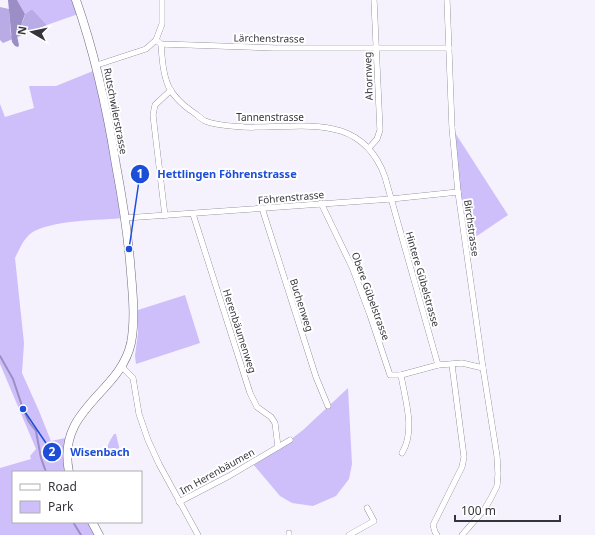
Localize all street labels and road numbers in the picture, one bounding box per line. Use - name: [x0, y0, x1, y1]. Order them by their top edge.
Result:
- street label: Lärchenstrasse: [234, 30, 305, 46]
- street label: Ahornweg: [360, 51, 376, 101]
- street label: Rutschwilerstrasse: [101, 67, 131, 156]
- street label: Tannenstrasse: [236, 110, 304, 124]
- street label: Föhrenstrasse: [257, 187, 325, 207]
- street label: Birchstrasse: [461, 199, 483, 258]
- street label: Hintere Gübelstrasse: [403, 230, 443, 329]
- street label: Obere Gübelstrasse: [349, 250, 394, 342]
- street label: Buchenweg: [287, 277, 317, 333]
- street label: Herenbäumenweg: [220, 287, 260, 375]
- street label: Im Herenbäumen: [177, 445, 257, 497]

